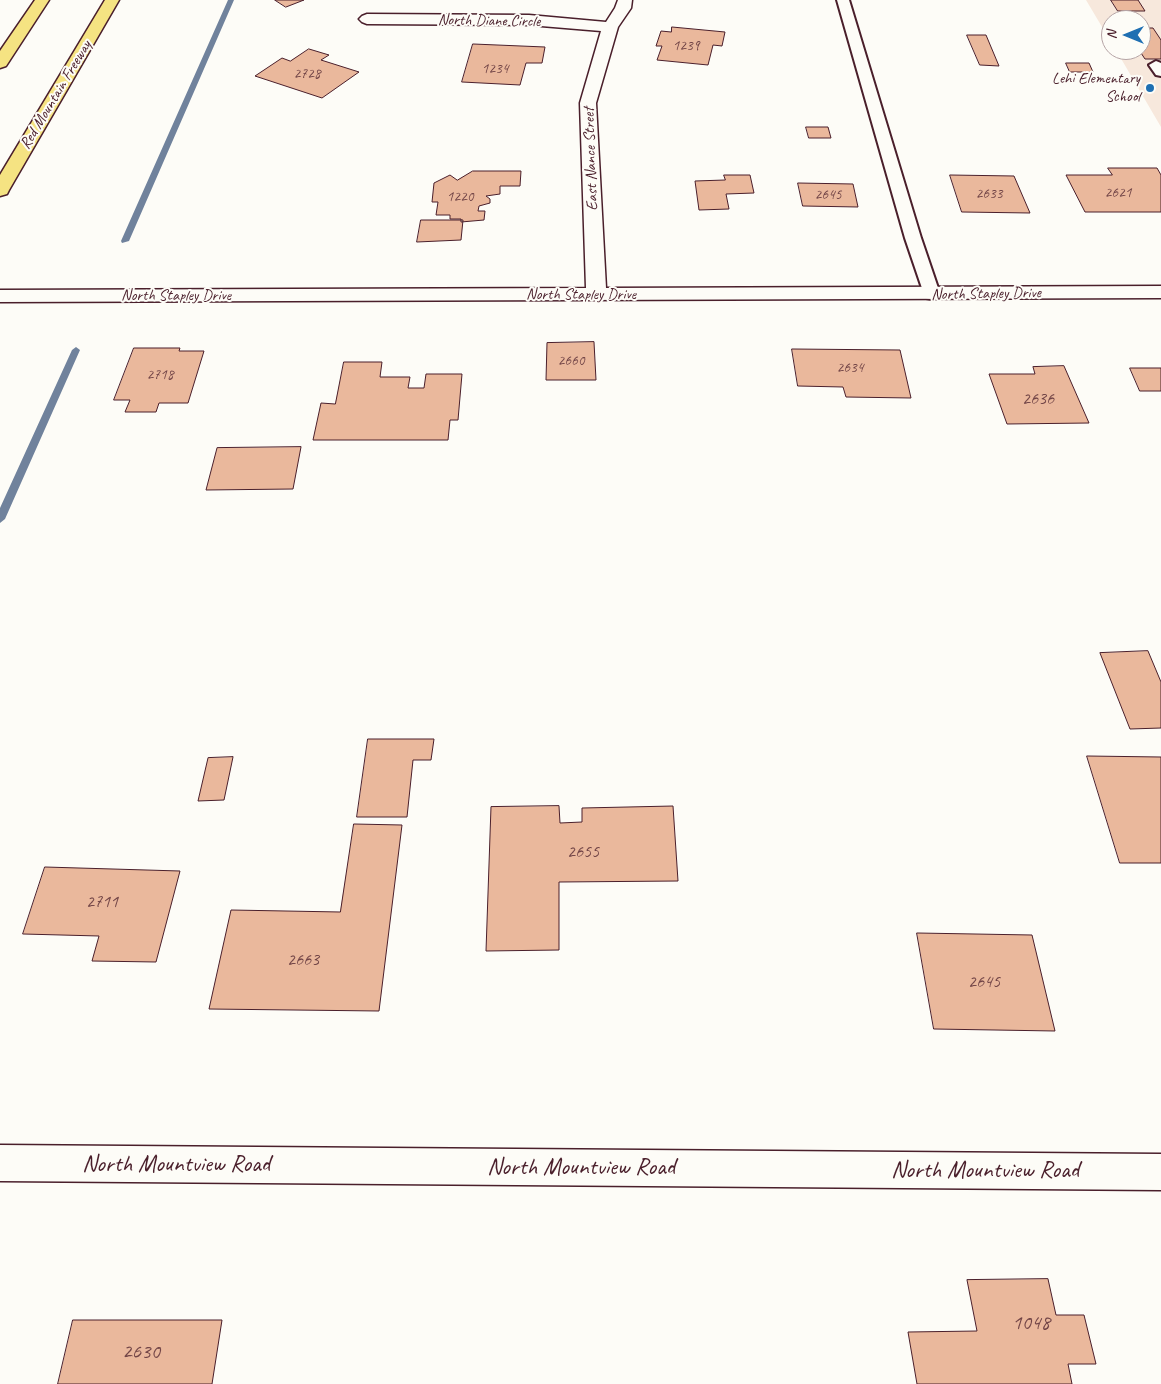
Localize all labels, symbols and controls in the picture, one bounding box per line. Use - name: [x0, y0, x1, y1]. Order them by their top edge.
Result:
- north arrow: [1101, 10, 1151, 60]
- street label: North Diane Circle: [438, 11, 540, 31]
- text: N: [1103, 31, 1120, 39]
- street label: Red Mountain Freeway: [16, 37, 96, 153]
- house number: 1239: [673, 37, 699, 55]
- house number: 1234: [482, 60, 508, 78]
- house number: 2728: [294, 65, 320, 83]
- place label: Lehi Elementary School: [1052, 69, 1140, 107]
- marker: Lehi Elementary School: [1144, 82, 1156, 94]
- street label: East Nance Street: [580, 107, 602, 211]
- house number: 2621: [1105, 184, 1131, 202]
- house number: 2633: [976, 185, 1002, 203]
- house number: 2645: [815, 186, 841, 204]
- house number: 1220: [447, 188, 473, 206]
- street label: North Stapley Drive: [931, 283, 1041, 305]
- street label: North Stapley Drive: [526, 285, 636, 305]
- street label: North Stapley Drive: [121, 286, 231, 306]
- house number: 2660: [558, 352, 584, 370]
- house number: 2634: [837, 359, 863, 377]
- house number: 2718: [147, 366, 173, 384]
- house number: 2636: [1022, 388, 1054, 410]
- house number: 2655: [567, 841, 599, 863]
- house number: 2711: [86, 891, 118, 913]
- house number: 2663: [287, 949, 319, 971]
- house number: 2645: [968, 971, 1000, 993]
- street label: North Mountview Road: [82, 1151, 270, 1179]
- street label: North Mountview Road: [487, 1154, 675, 1182]
- street label: North Mountview Road: [891, 1157, 1079, 1185]
- house number: 1048: [1012, 1310, 1050, 1336]
- house number: 2630: [122, 1339, 160, 1365]

